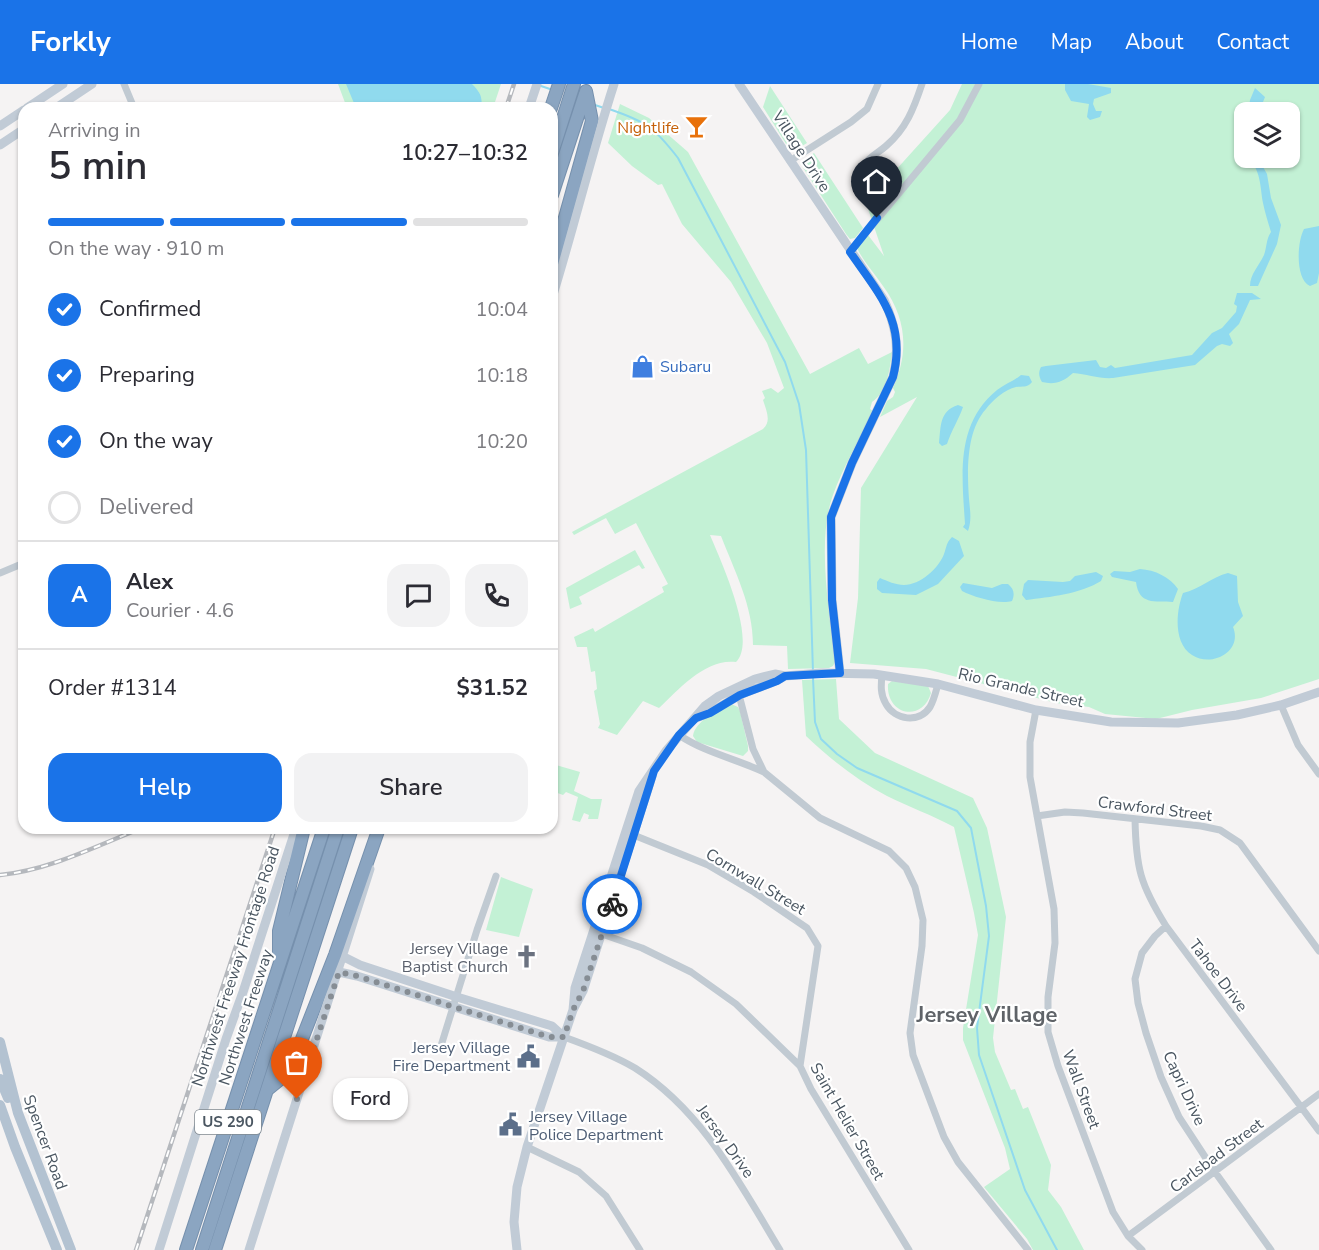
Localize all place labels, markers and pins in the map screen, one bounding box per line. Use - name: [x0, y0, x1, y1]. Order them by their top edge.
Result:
- bar icon: Nightlife: [684, 114, 710, 140]
- place label: Nightlife: [617, 117, 679, 139]
- pin: [851, 156, 902, 218]
- shop icon: Subaru: [629, 353, 655, 379]
- place label: Subaru: [660, 356, 711, 378]
- place label: Jersey Village Baptist Church: [402, 938, 508, 978]
- church icon: Jersey Village Baptist Church: [513, 944, 539, 970]
- pin: [271, 1037, 322, 1099]
- place label: Jersey Village Fire Department: [392, 1037, 510, 1077]
- public building icon: Jersey Village Fire Department: [515, 1043, 541, 1069]
- callout: Ford: [333, 1078, 408, 1120]
- place label: Jersey Village Police Department: [528, 1106, 663, 1146]
- public building icon: Jersey Village Police Department: [498, 1112, 524, 1138]

